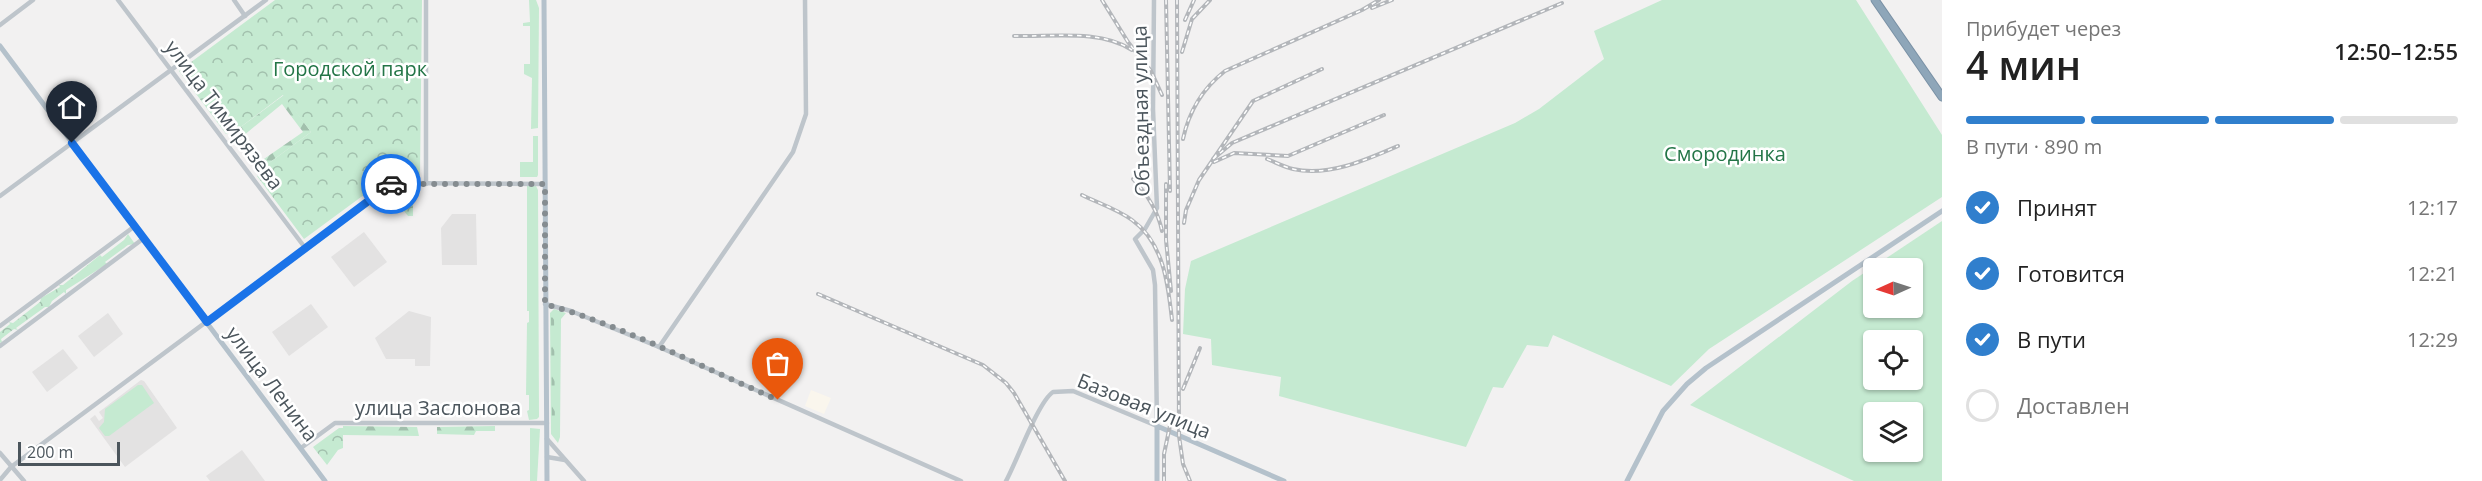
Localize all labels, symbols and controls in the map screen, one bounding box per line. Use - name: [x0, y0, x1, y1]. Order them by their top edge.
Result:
- text: Прибудет через: [1966, 15, 2121, 42]
- street label: Объездная улица: [1126, 25, 1155, 197]
- street label: улица Тимирязева: [159, 34, 290, 195]
- text: 12:50–12:55: [2334, 36, 2458, 66]
- text: 4 мин: [1966, 38, 2081, 91]
- park label: Городской парк: [273, 55, 428, 82]
- pin: [46, 81, 97, 143]
- icon: home: [55, 90, 88, 123]
- text: В пути · 890 m: [1966, 133, 2102, 160]
- park label: Смородинка: [1664, 140, 1786, 167]
- courier: [361, 154, 421, 214]
- icon: car: [375, 168, 408, 201]
- icon: check: [1966, 191, 1999, 224]
- text: Принят: [2017, 192, 2097, 222]
- text: 12:17: [2407, 194, 2458, 221]
- icon: check: [1966, 257, 1999, 290]
- north arrow: [1863, 258, 1923, 318]
- map controls: [1863, 258, 1923, 462]
- text: Готовится: [2017, 258, 2125, 288]
- text: 12:21: [2407, 260, 2458, 287]
- street label: улица Ленина: [220, 321, 325, 447]
- icon: check: [1966, 323, 1999, 356]
- text: В пути: [2017, 324, 2086, 354]
- text: 12:29: [2407, 326, 2458, 353]
- button: locate: [1863, 330, 1923, 390]
- pin: [752, 338, 803, 400]
- icon: bag: [761, 347, 794, 380]
- street label: Базовая улица: [1073, 366, 1215, 445]
- text: Доставлен: [2017, 390, 2130, 420]
- street label: улица Заслонова: [355, 394, 521, 421]
- button: layers: [1863, 402, 1923, 462]
- scale bar: [18, 439, 120, 466]
- text: 200 m: [27, 441, 73, 463]

